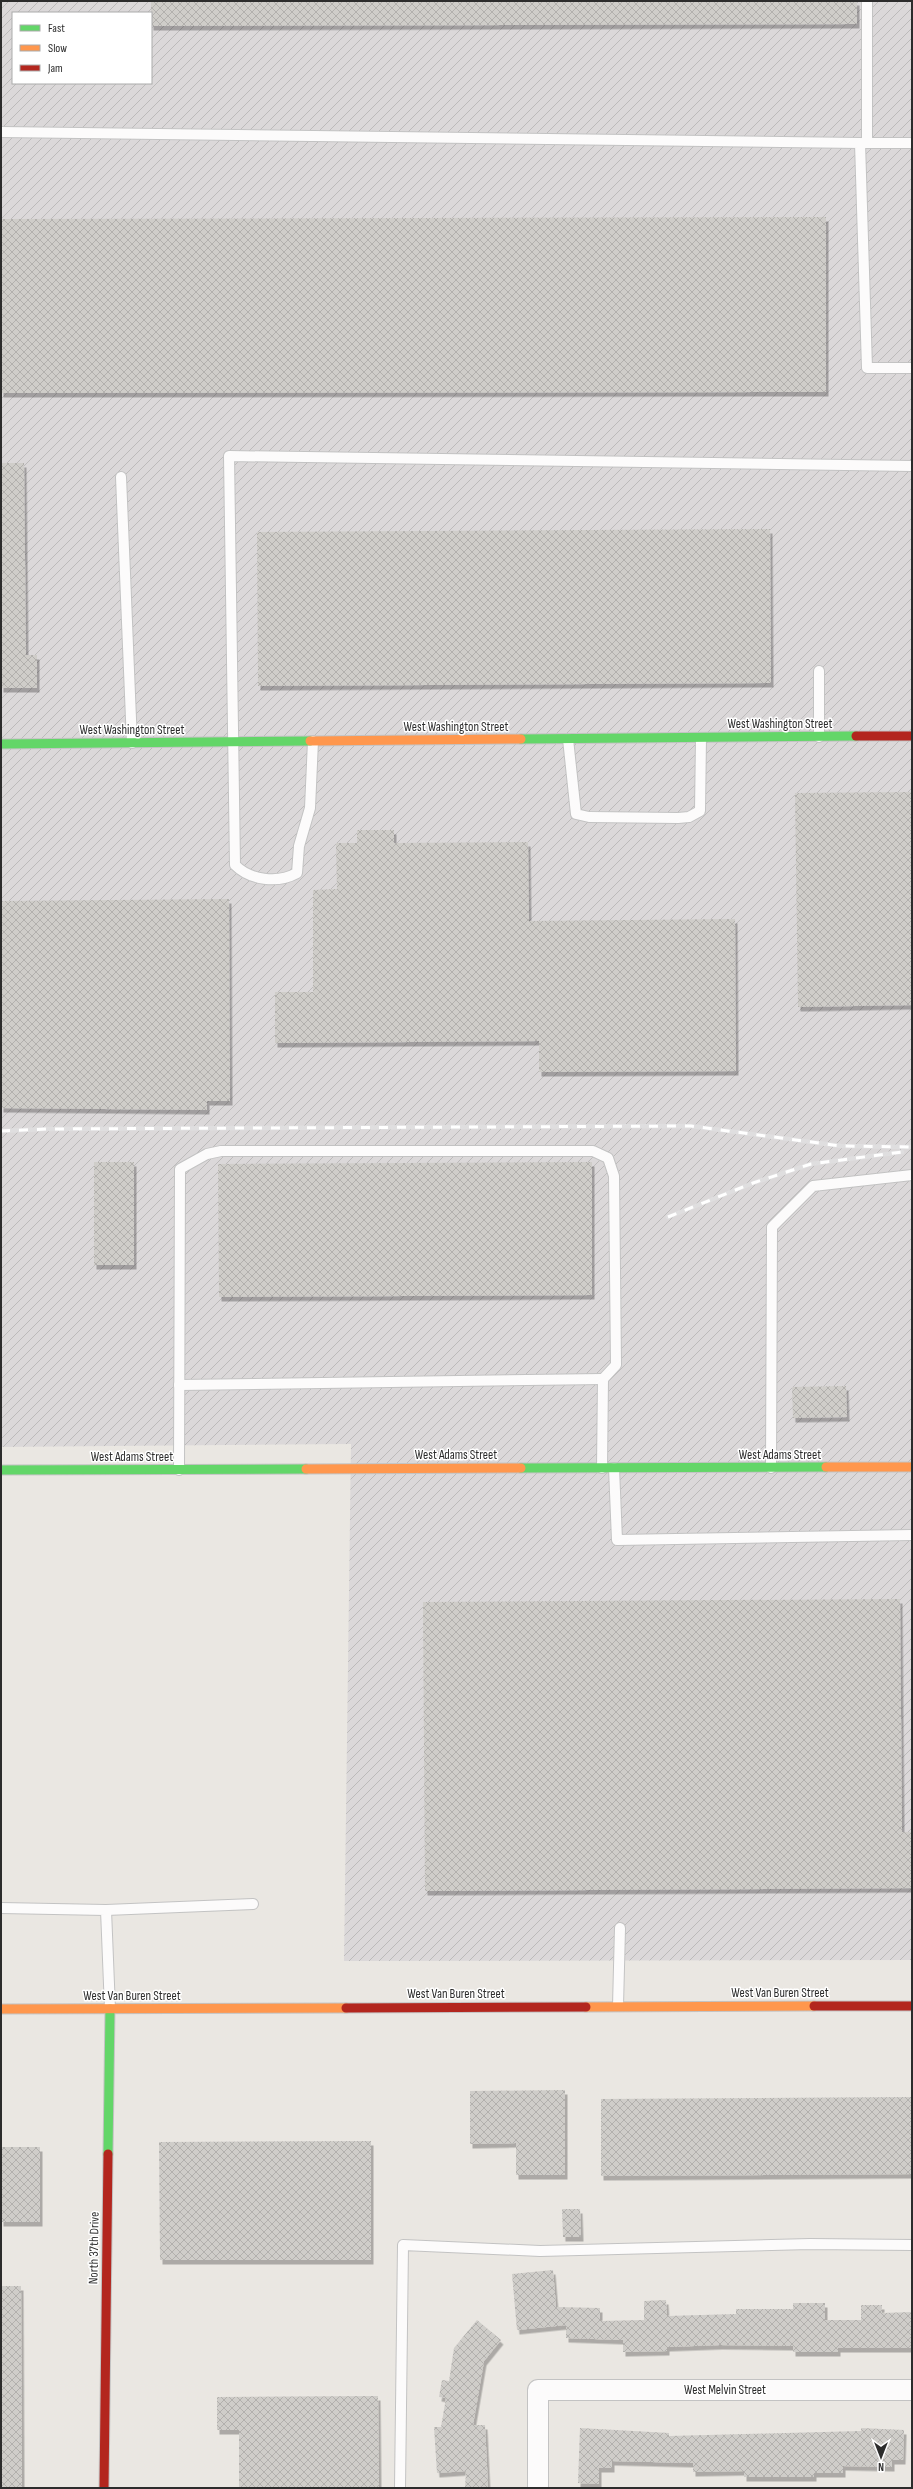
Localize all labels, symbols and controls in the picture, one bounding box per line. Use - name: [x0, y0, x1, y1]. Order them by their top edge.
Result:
- legend: [12, 12, 152, 84]
- text: Fast: [48, 21, 65, 36]
- text: Slow: [48, 41, 67, 56]
- text: Jam: [47, 61, 63, 76]
- street label: West Washington Street: [728, 716, 833, 732]
- street label: West Washington Street: [404, 719, 509, 735]
- street label: West Washington Street: [80, 722, 185, 738]
- street label: West Adams Street: [415, 1447, 497, 1463]
- street label: West Adams Street: [739, 1447, 821, 1463]
- street label: West Adams Street: [91, 1449, 173, 1465]
- street label: West Van Buren Street: [731, 1985, 829, 2001]
- street label: West Van Buren Street: [407, 1986, 505, 2002]
- street label: West Van Buren Street: [83, 1988, 181, 2004]
- street label: North 37th Drive: [85, 2212, 103, 2284]
- street label: West Melvin Street: [684, 2382, 766, 2398]
- north arrow: [861, 2437, 901, 2477]
- text: N: [878, 2460, 884, 2473]

